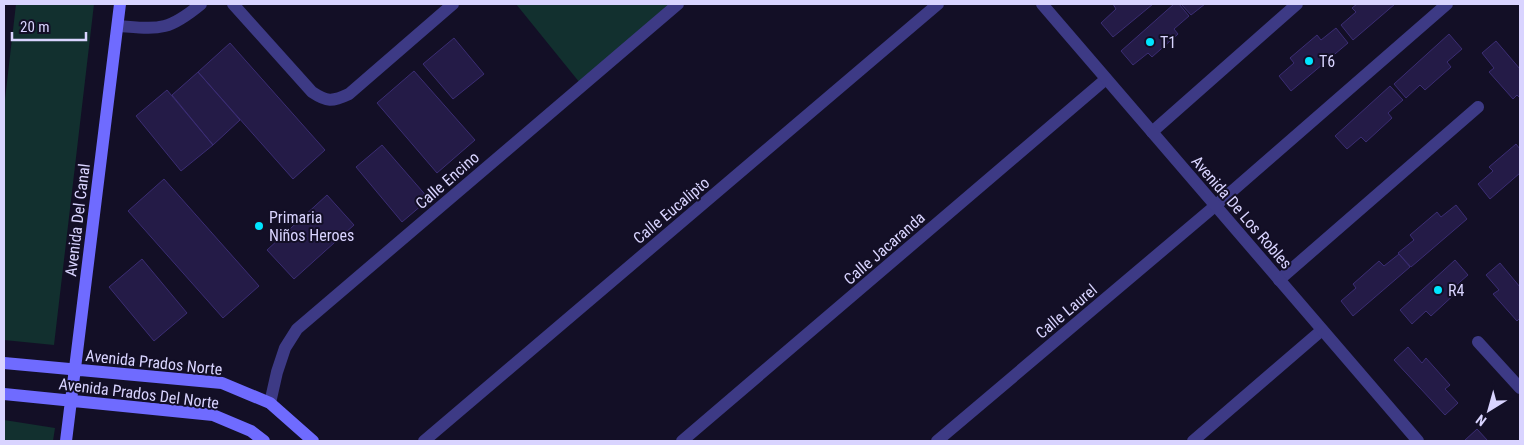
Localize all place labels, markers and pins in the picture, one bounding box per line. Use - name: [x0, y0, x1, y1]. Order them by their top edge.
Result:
- place label: T1: [1160, 33, 1176, 52]
- marker: T1: [1144, 36, 1156, 48]
- place label: T6: [1319, 52, 1335, 71]
- marker: T6: [1303, 55, 1315, 67]
- place label: Primaria Niños Heroes: [269, 208, 354, 245]
- marker: Primaria Niños Heroes: [253, 220, 265, 232]
- place label: R4: [1448, 281, 1464, 300]
- marker: R4: [1432, 284, 1444, 296]

